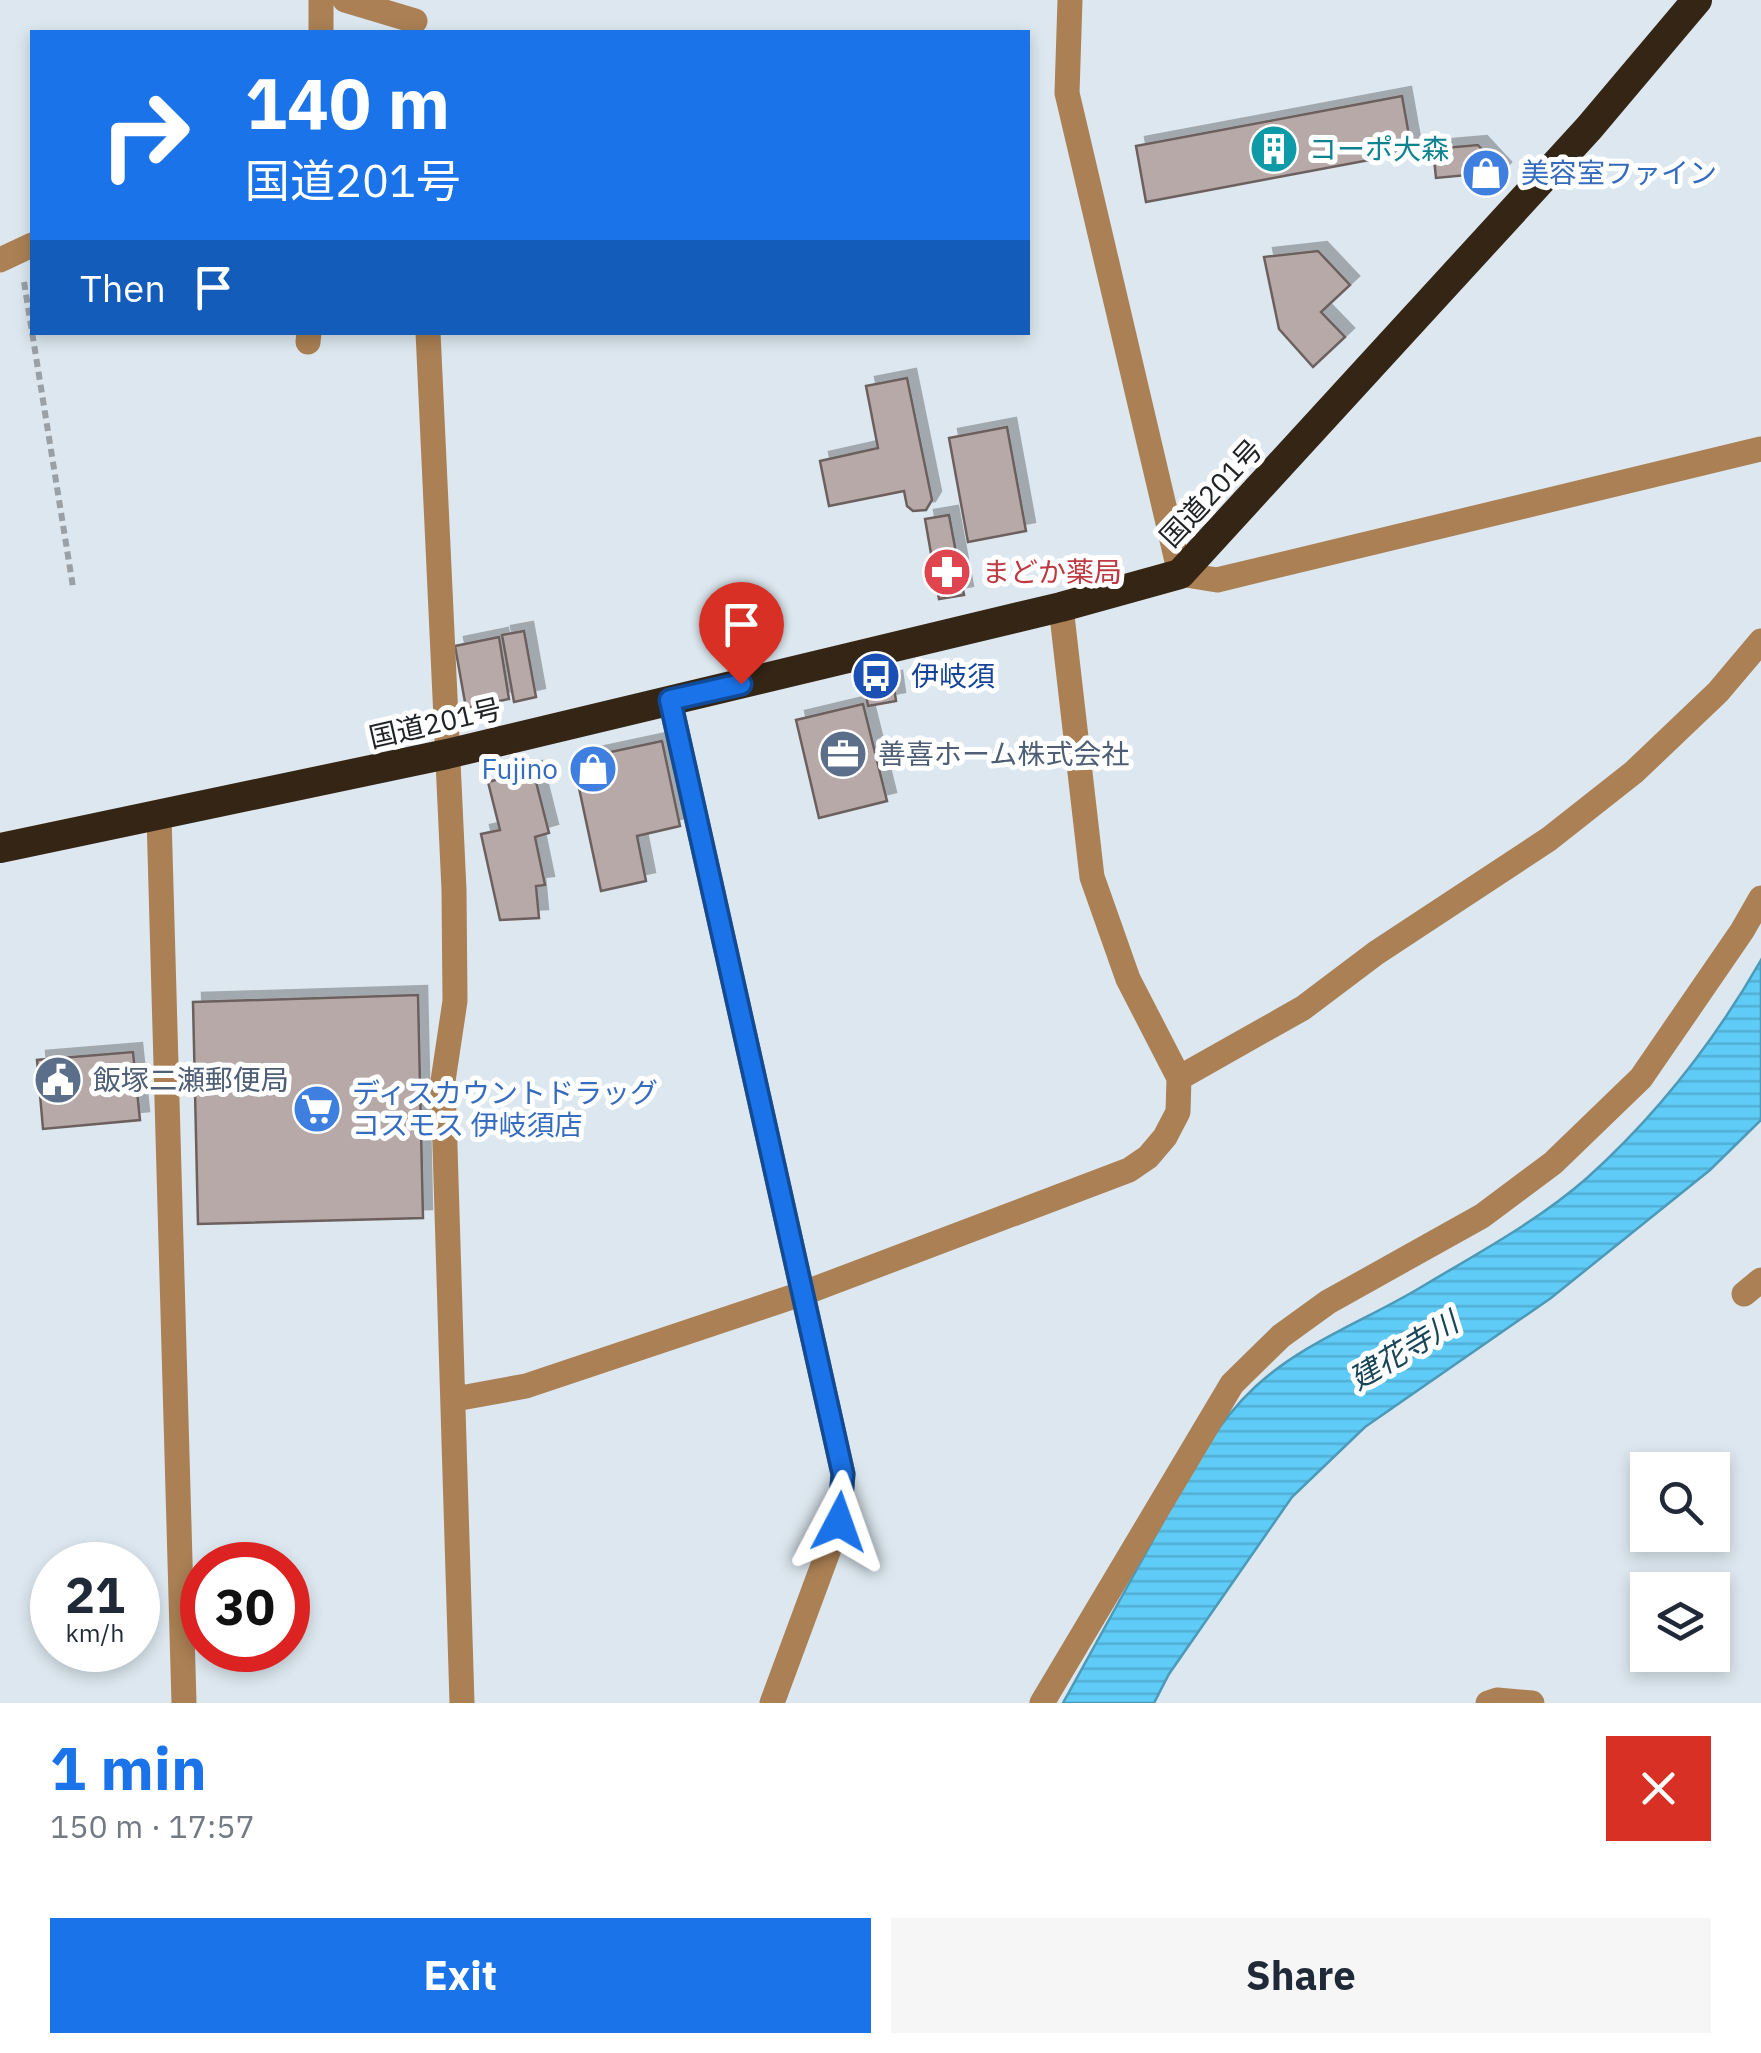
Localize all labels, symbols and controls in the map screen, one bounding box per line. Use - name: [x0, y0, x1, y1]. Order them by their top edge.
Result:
- text: 140 m: [245, 57, 450, 148]
- icon: right: [80, 70, 210, 200]
- building icon: コーポ大森: [1248, 123, 1300, 175]
- place label: コーポ大森: [1309, 130, 1449, 167]
- shop icon: 美容室ファイン: [1460, 147, 1512, 199]
- text: 国道201号: [245, 151, 461, 209]
- place label: 美容室ファイン: [1521, 154, 1717, 191]
- icon: arrive: [186, 260, 241, 315]
- text: Then: [80, 263, 166, 312]
- street label: 国道201号: [1151, 431, 1270, 554]
- pharmacy icon: まどか薬局: [921, 546, 973, 598]
- place label: まどか薬局: [982, 553, 1122, 590]
- pin: [699, 582, 784, 685]
- icon: arrive: [714, 597, 769, 652]
- bus stop icon: 伊岐須: [850, 650, 902, 702]
- place label: 伊岐須: [911, 657, 995, 694]
- street label: 国道201号: [365, 689, 505, 756]
- office icon: 善喜ホーム株式会社: [817, 728, 869, 780]
- place label: 善喜ホーム株式会社: [878, 735, 1129, 772]
- shop icon: Fujino: [567, 743, 619, 795]
- place label: Fujino: [482, 750, 558, 787]
- public building icon: 飯塚二瀬郵便局: [32, 1054, 84, 1106]
- place label: 飯塚二瀬郵便局: [93, 1061, 289, 1098]
- place label: ディスカウントドラッグ コスモス 伊岐須店: [352, 1074, 658, 1143]
- supermarket icon: ディスカウントドラッグ コスモス 伊岐須店: [291, 1083, 343, 1135]
- water label: 建花寺川: [1342, 1301, 1467, 1397]
- map controls: [1630, 1452, 1730, 1672]
- button: search: [1630, 1452, 1730, 1552]
- position arrow: [787, 1470, 891, 1574]
- speed limit sign: 30: [180, 1542, 310, 1672]
- text: 21: [65, 1562, 125, 1627]
- button: layers: [1630, 1572, 1730, 1672]
- text: km/h: [66, 1616, 124, 1649]
- text: 1 min: [50, 1728, 207, 1807]
- button: close: [1606, 1736, 1711, 1841]
- text: 150 m · 17:57: [50, 1805, 255, 1847]
- button: Exit: [50, 1918, 871, 2033]
- button: Share: [891, 1918, 1711, 2033]

